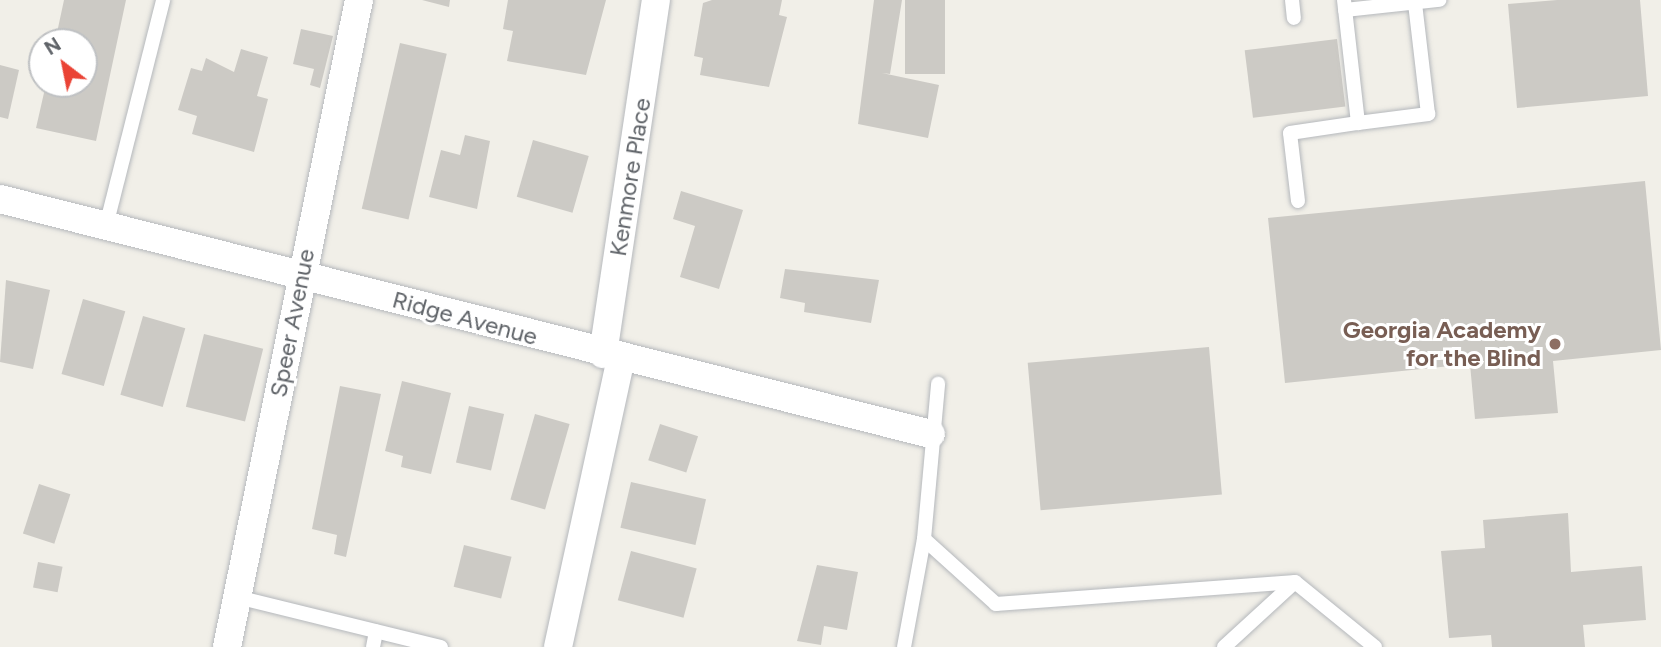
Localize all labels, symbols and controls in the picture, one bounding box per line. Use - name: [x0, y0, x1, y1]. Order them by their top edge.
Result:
- north arrow: [28, 28, 98, 98]
- text: N: [40, 33, 65, 60]
- street label: Kenmore Place: [603, 96, 657, 258]
- street label: Speer Avenue: [264, 246, 320, 400]
- street label: Ridge Avenue: [389, 285, 541, 351]
- place label: Georgia Academy for the Blind: [1343, 316, 1541, 372]
- marker: Georgia Academy for the Blind: [1547, 336, 1563, 352]

